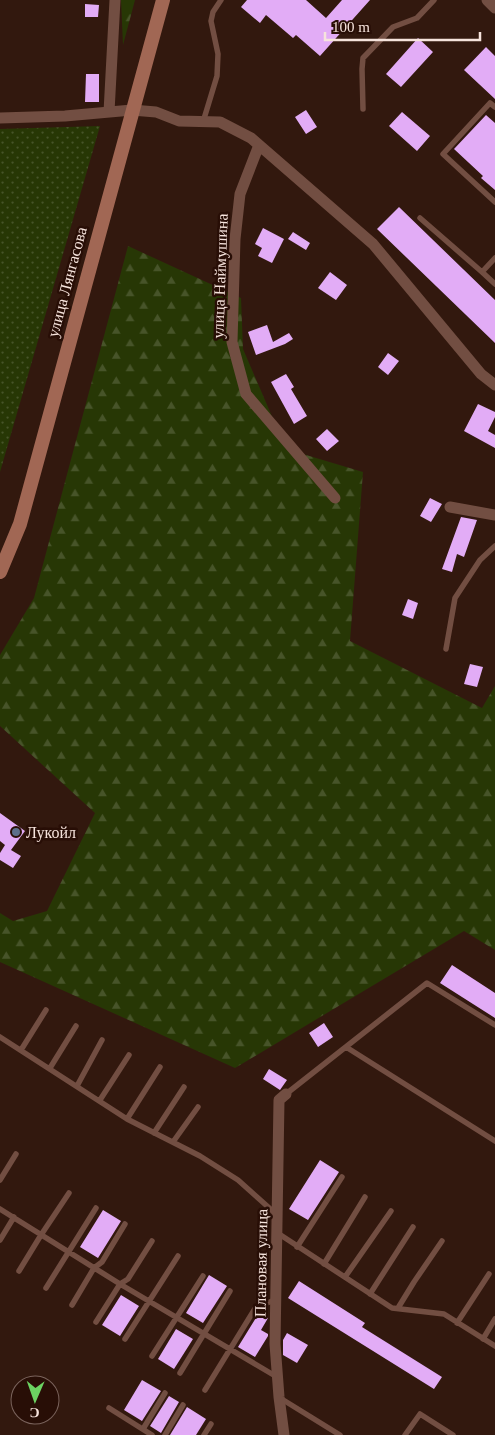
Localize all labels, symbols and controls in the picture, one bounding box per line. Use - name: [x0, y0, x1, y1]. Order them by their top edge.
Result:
- scale bar: [325, 10, 480, 42]
- text: 100 m: [332, 19, 370, 35]
- street label: улица Наймушина: [209, 213, 232, 339]
- street label: улица Лянгасова: [44, 225, 91, 339]
- place label: Лукойл: [26, 824, 76, 842]
- marker: Лукойл: [10, 826, 22, 838]
- street label: Плановая улица: [252, 1209, 271, 1317]
- north arrow: [10, 1375, 60, 1425]
- text: С: [29, 1405, 40, 1420]

